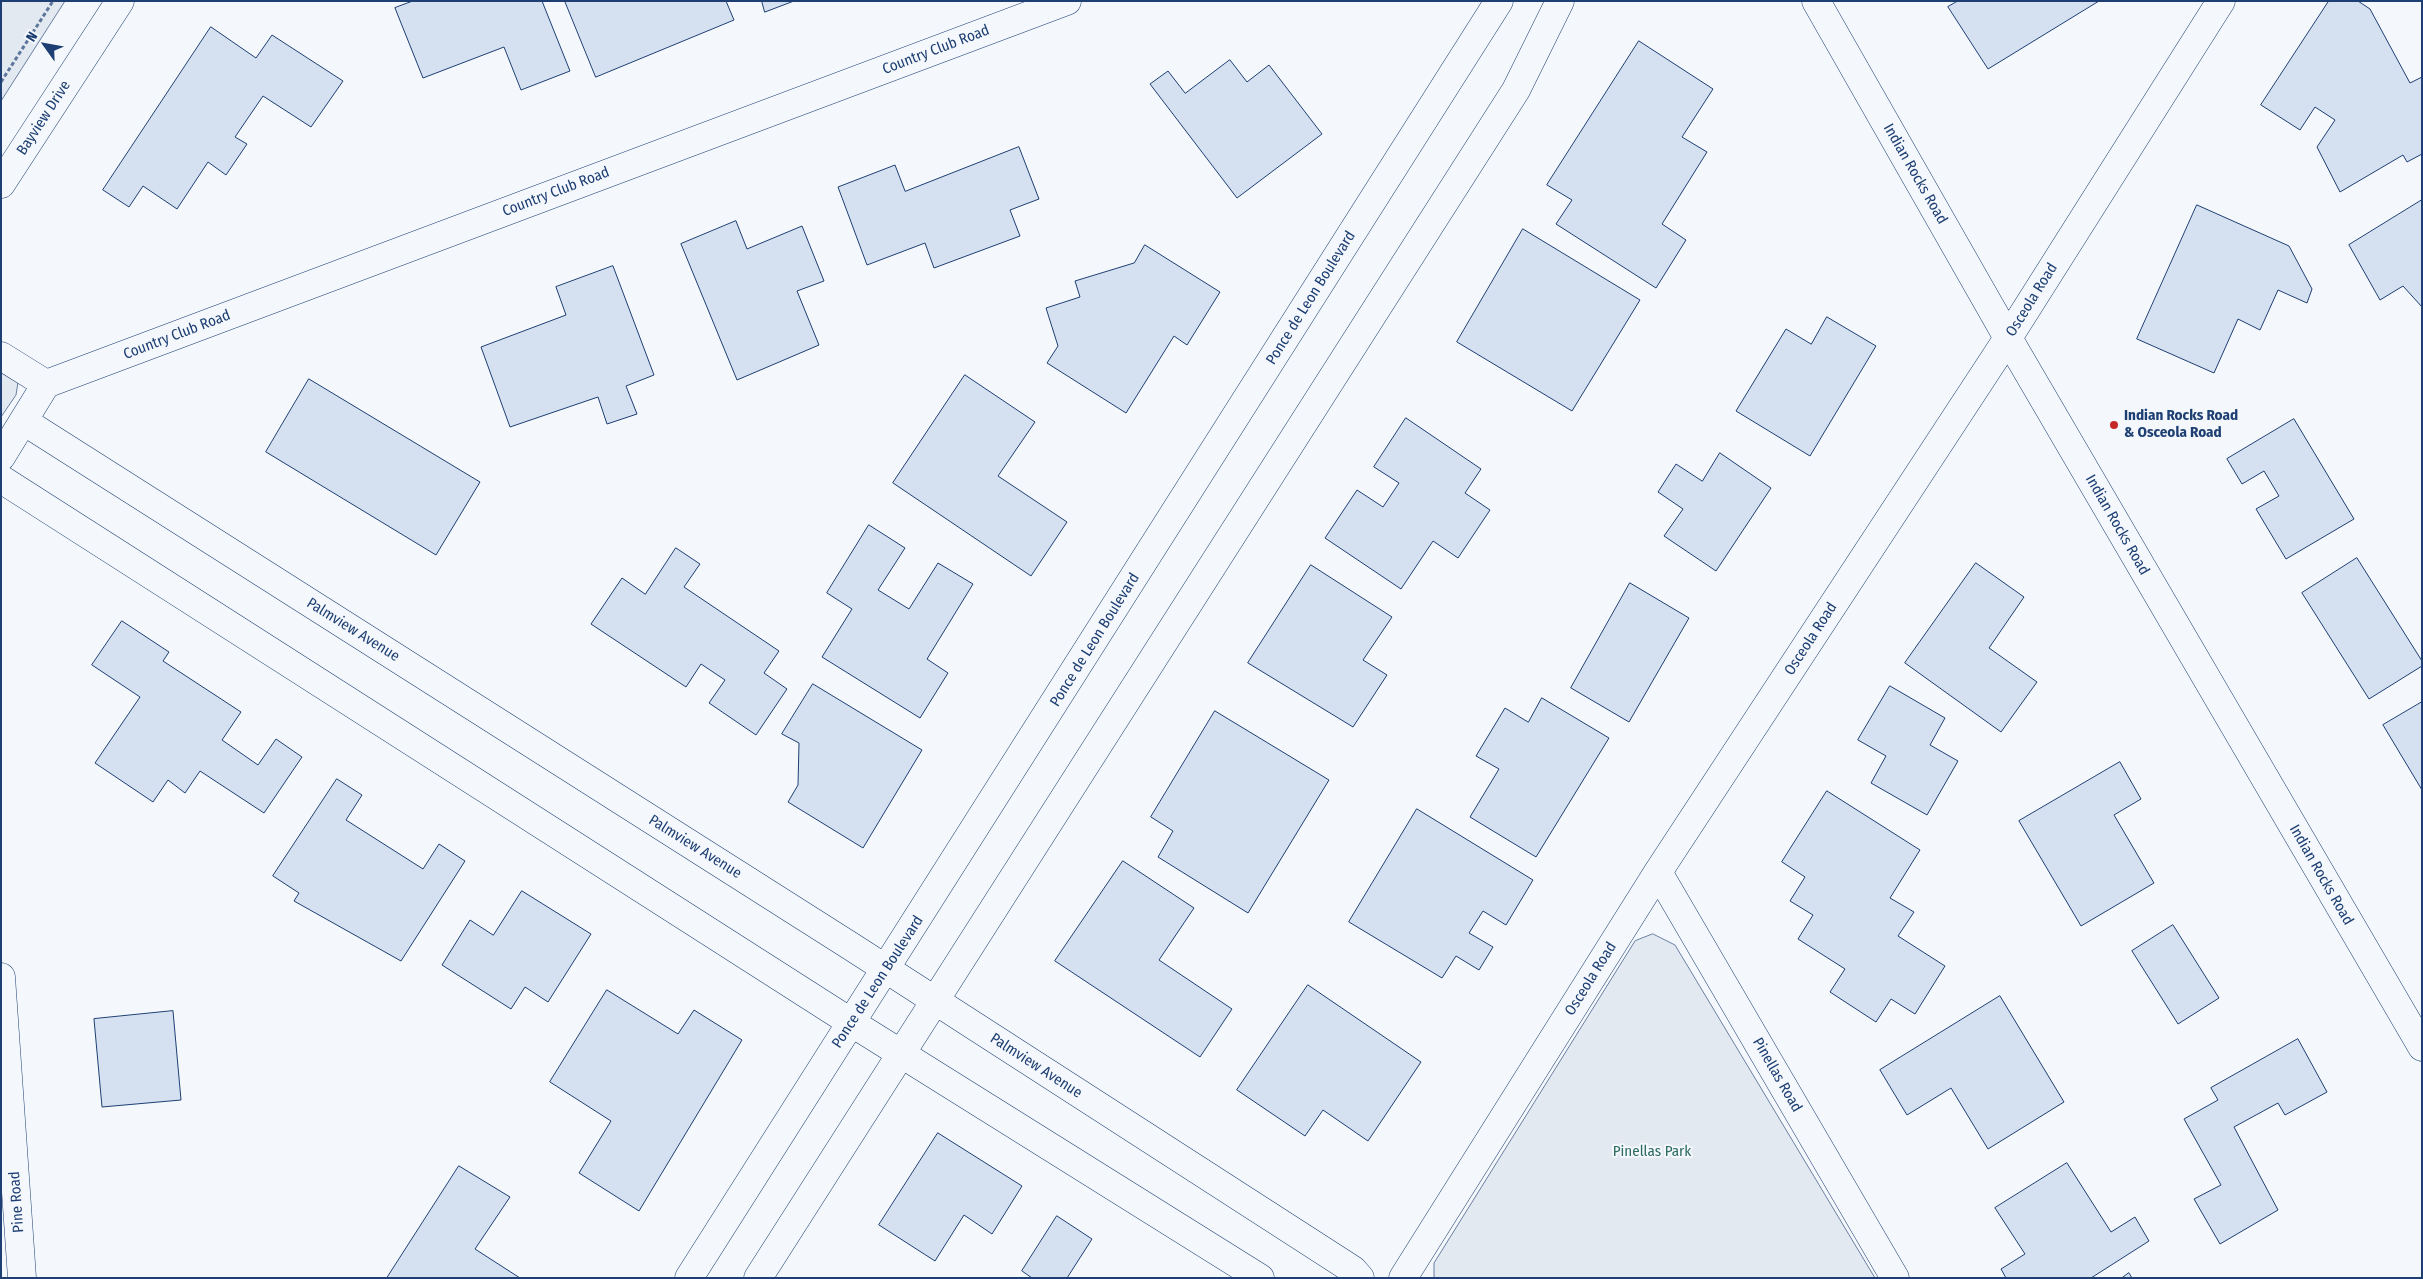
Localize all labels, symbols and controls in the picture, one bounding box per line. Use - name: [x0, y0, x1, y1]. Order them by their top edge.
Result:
- north arrow: [20, 20, 70, 70]
- street label: Country Club Road: [880, 21, 992, 79]
- text: N: [22, 29, 41, 45]
- street label: Bayview Drive: [13, 77, 75, 159]
- street label: Indian Rocks Road: [1879, 121, 1951, 227]
- street label: Country Club Road: [500, 163, 612, 221]
- street label: Ponce de Leon Boulevard: [1263, 228, 1359, 368]
- street label: Osceola Road: [2002, 260, 2062, 340]
- street label: Country Club Road: [121, 306, 233, 364]
- place label: Indian Rocks Road & Osceola Road: [2124, 407, 2238, 442]
- marker: Indian Rocks Road & Osceola Road: [2108, 419, 2120, 431]
- street label: Indian Rocks Road: [2081, 472, 2153, 578]
- street label: Ponce de Leon Boulevard: [1047, 570, 1143, 710]
- street label: Palmview Avenue: [303, 594, 403, 666]
- street label: Osceola Road: [1781, 599, 1841, 679]
- street label: Palmview Avenue: [645, 811, 745, 883]
- street label: Indian Rocks Road: [2285, 822, 2357, 928]
- street label: Ponce de Leon Boulevard: [828, 912, 928, 1052]
- street label: Osceola Road: [1561, 939, 1621, 1019]
- street label: Palmview Avenue: [987, 1030, 1085, 1102]
- street label: Pinellas Road: [1748, 1035, 1806, 1115]
- park label: Pinellas Park: [1613, 1143, 1691, 1161]
- street label: Pine Road: [6, 1171, 28, 1233]

